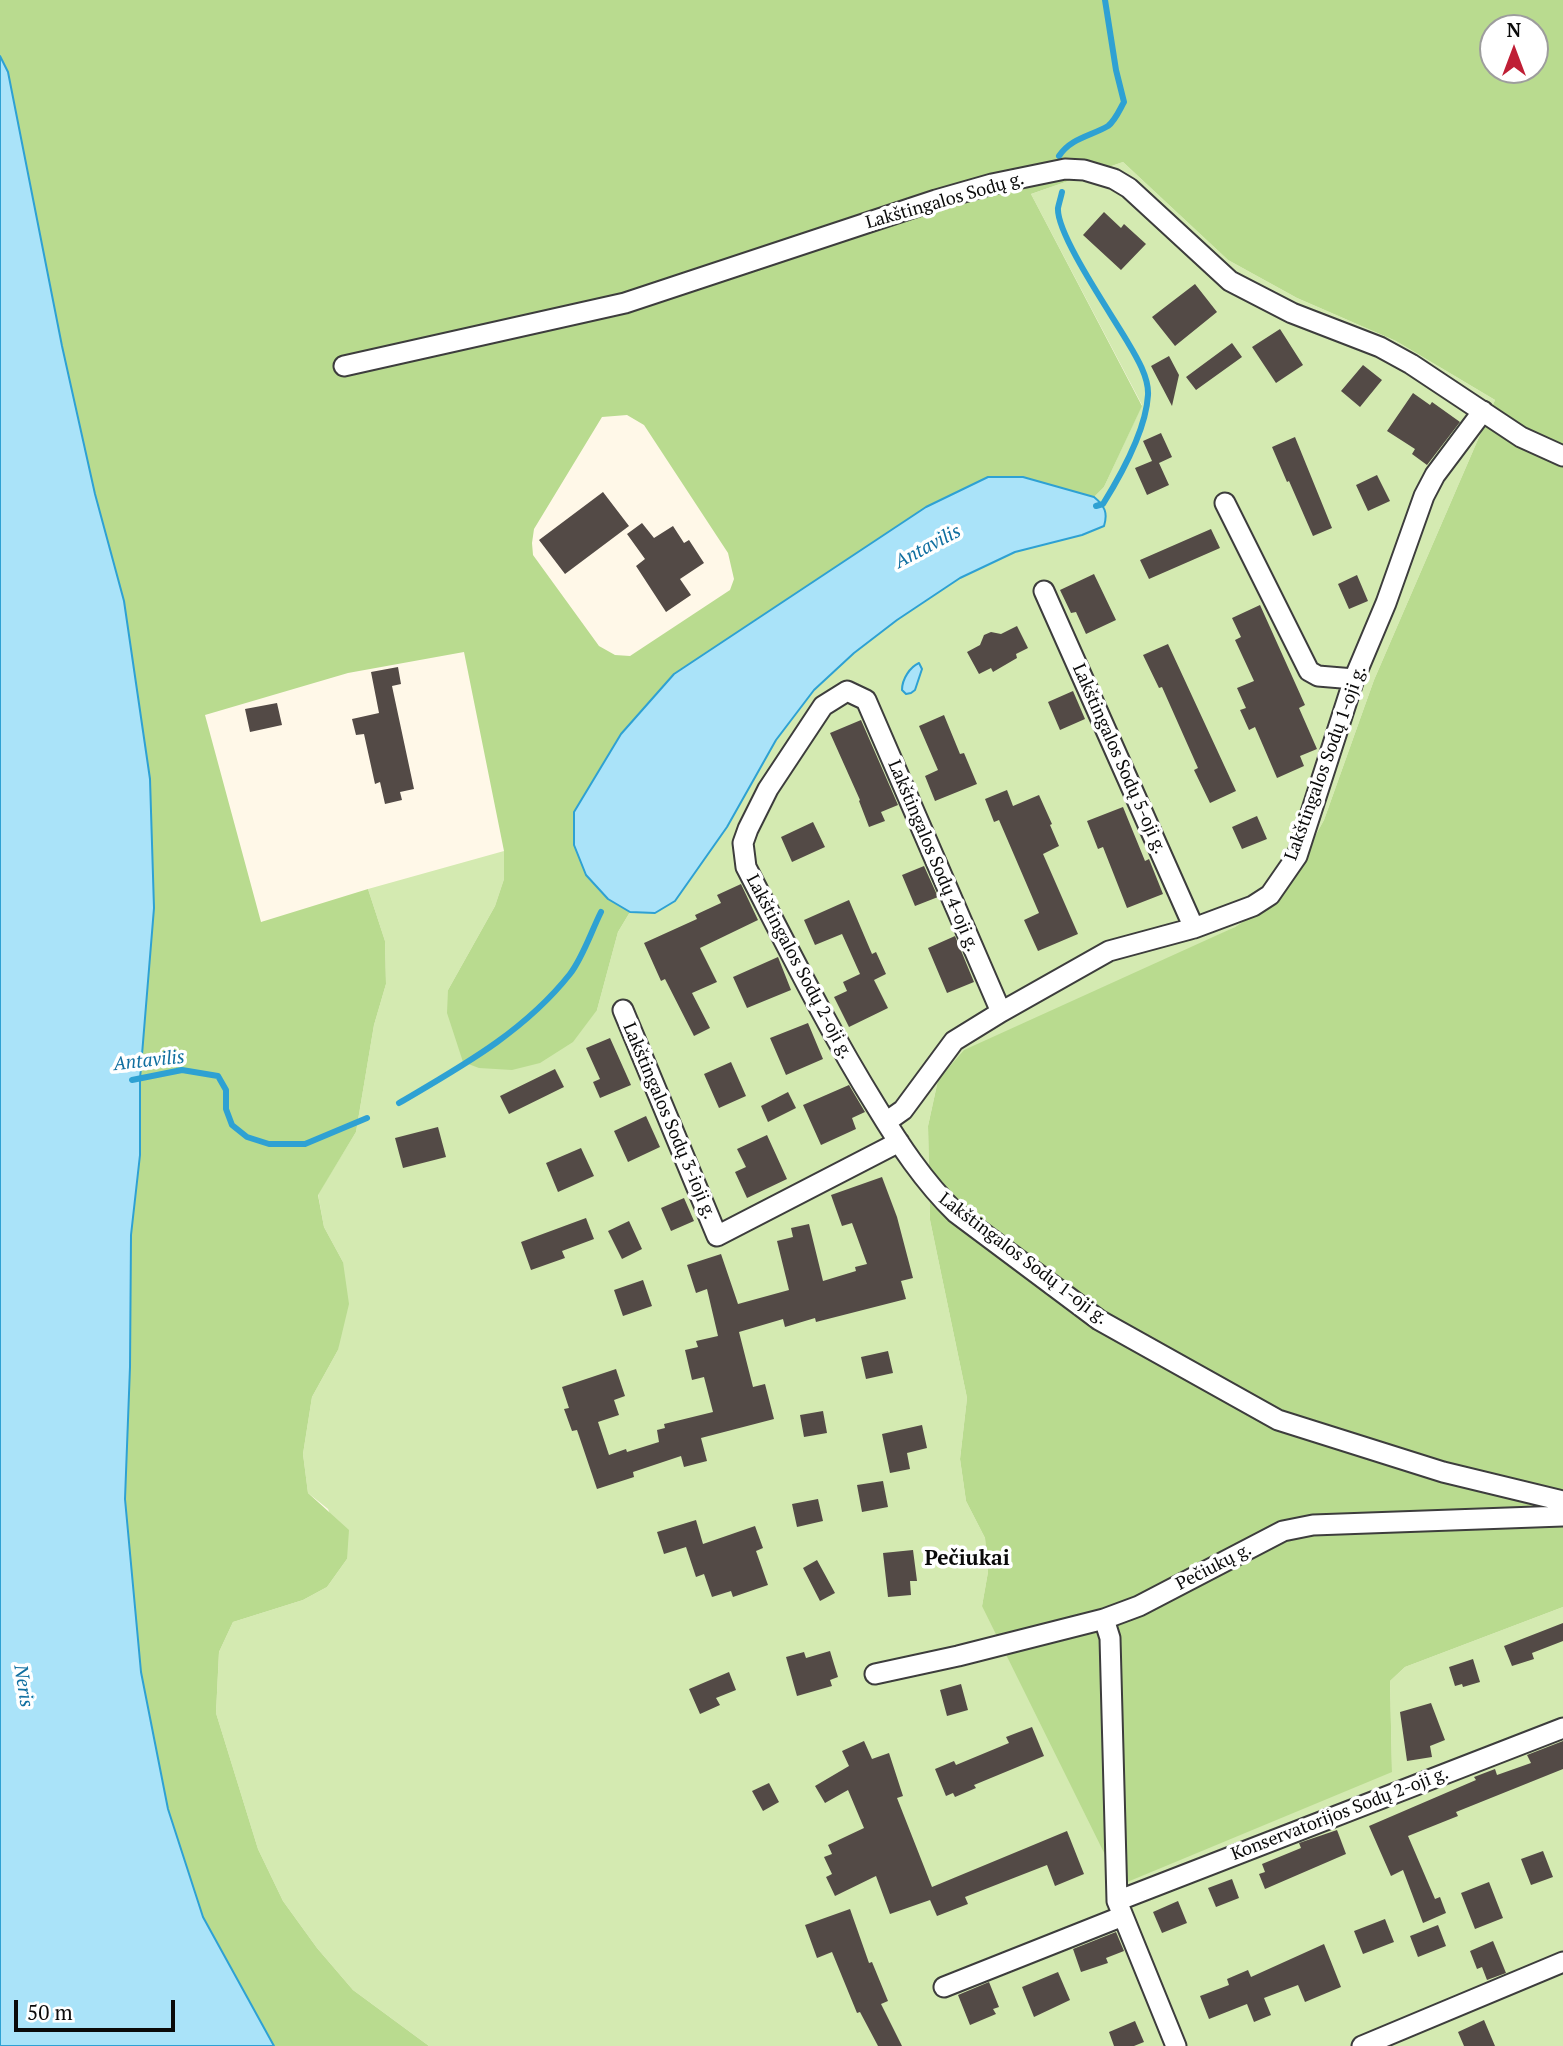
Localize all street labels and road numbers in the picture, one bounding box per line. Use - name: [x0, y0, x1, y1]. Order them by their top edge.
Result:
- street label: Lakštingalos Sodų g.: [863, 168, 1027, 234]
- street label: Lakštingalos Sodų 5-oji g.: [1067, 661, 1171, 857]
- street label: Lakštingalos Sodų 1-oji g.: [1281, 663, 1371, 863]
- street label: Lakštingalos Sodų 4-oji g.: [883, 757, 983, 955]
- street label: Lakštingalos Sodų 2-oji g.: [741, 871, 857, 1063]
- street label: Lakštingalos Sodų 3-ioji g.: [618, 1020, 720, 1222]
- street label: Lakštingalos Sodų 1-oji g.: [934, 1188, 1112, 1330]
- street label: Pečiukų g.: [1173, 1539, 1255, 1595]
- street label: Konservatorijos Sodų 2-oji g.: [1228, 1763, 1452, 1865]

